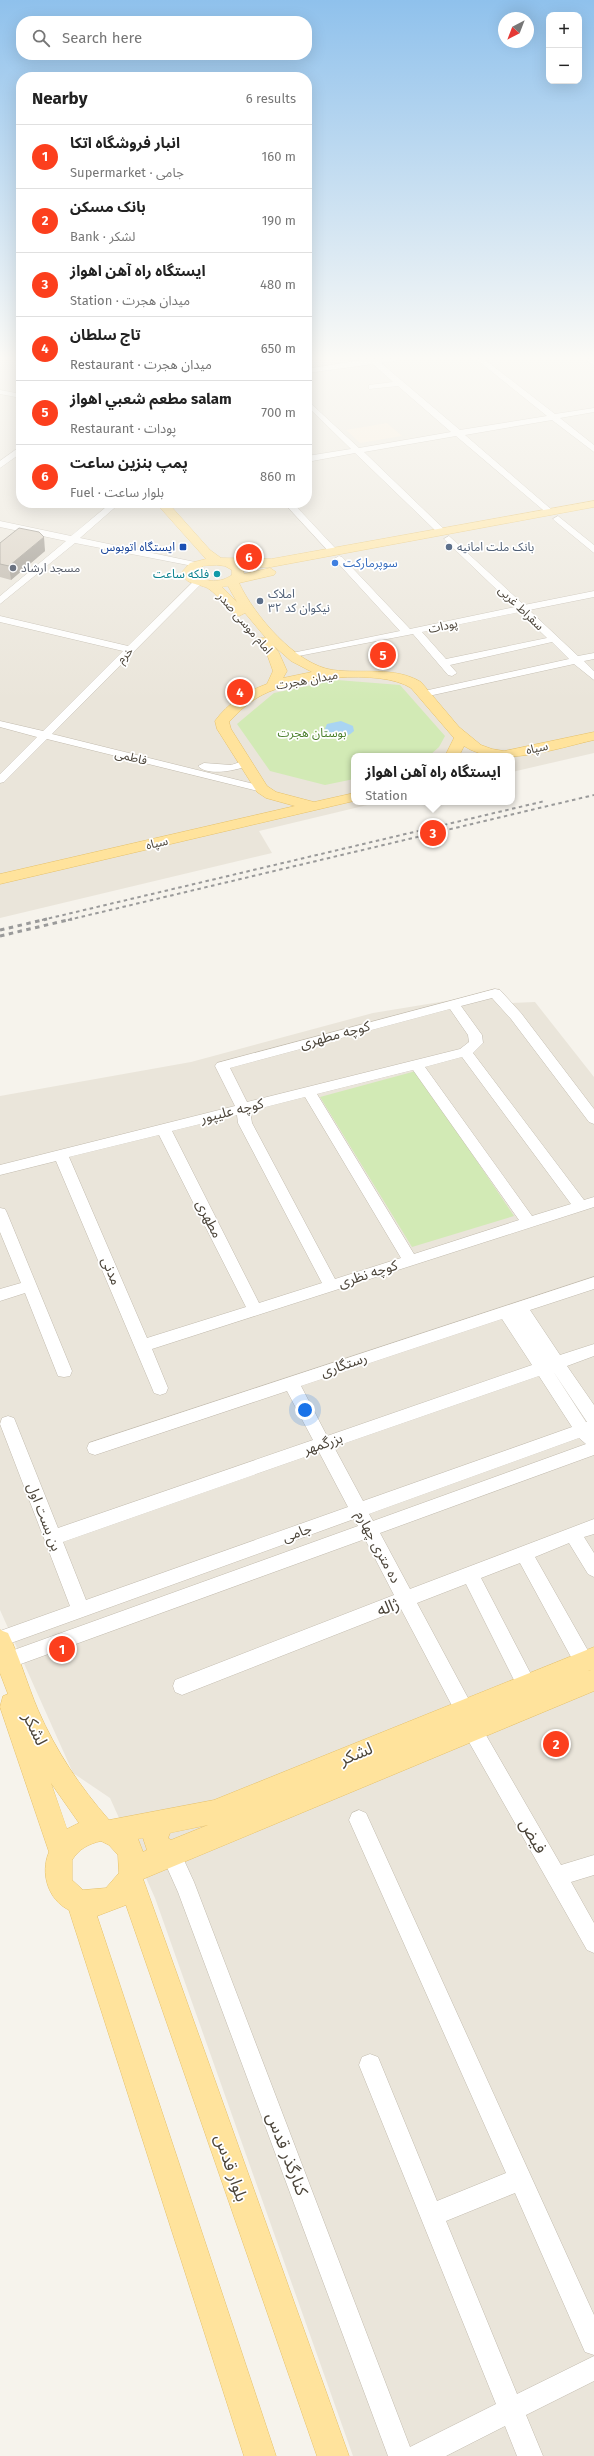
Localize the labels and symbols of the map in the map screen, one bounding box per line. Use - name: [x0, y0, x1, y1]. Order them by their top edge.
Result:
- north arrow: [498, 12, 534, 48]
- place label: ایستگاه اتوبوس: [101, 540, 175, 554]
- place label: بانک ملت امانیه: [457, 540, 534, 554]
- marker: ایستگاه اتوبوس: [178, 542, 188, 552]
- pin: 6: [236, 542, 262, 572]
- marker: بانک ملت امانیه: [444, 542, 454, 552]
- place label: سوپرمارکت: [343, 556, 398, 571]
- marker: سوپرمارکت: [330, 558, 340, 568]
- place label: مسجد ارشاد: [21, 561, 80, 575]
- marker: مسجد ارشاد: [8, 563, 18, 573]
- place label: فلکه ساعت: [153, 567, 209, 581]
- marker: فلکه ساعت: [212, 569, 222, 579]
- street label: سقراط غربی: [495, 583, 547, 633]
- place label: املاک نیکوان کد ۳۲: [268, 587, 330, 615]
- street label: امام موسی صدر: [212, 589, 276, 658]
- marker: املاک نیکوان کد ۳۲: [255, 596, 265, 606]
- street label: پودات: [427, 616, 459, 637]
- pin: 5: [370, 640, 396, 670]
- street label: خرم: [114, 644, 137, 667]
- street label: میدان هجرت: [275, 668, 339, 692]
- pin: 4: [227, 677, 253, 707]
- park label: بوستان هجرت: [278, 726, 346, 740]
- street label: سپاه: [525, 739, 550, 758]
- street label: فاطمی: [113, 746, 149, 768]
- pin: 3: [420, 818, 446, 848]
- street label: سپاه: [145, 834, 170, 853]
- street label: کوچه مطهری: [298, 1017, 372, 1053]
- street label: کوچه علیپور: [198, 1095, 266, 1128]
- street label: مطهری: [192, 1197, 226, 1241]
- street label: مدنی: [98, 1254, 124, 1288]
- street label: کوچه نظری: [336, 1256, 400, 1293]
- street label: رستگاری: [319, 1349, 369, 1381]
- your location: [295, 1400, 315, 1420]
- street label: بزرگمهر: [300, 1429, 345, 1459]
- street label: بن بست اول: [23, 1480, 65, 1554]
- street label: ده متری چهارم: [350, 1508, 404, 1587]
- street label: جامی: [280, 1520, 314, 1546]
- street label: ژاله: [374, 1593, 402, 1621]
- pin: 1: [49, 1634, 75, 1664]
- street label: لشکر: [18, 1708, 52, 1749]
- pin: 2: [543, 1729, 569, 1759]
- street label: لشکر: [335, 1738, 376, 1771]
- street label: فیض: [515, 1815, 551, 1857]
- street label: کنارگذر قدس: [262, 2109, 313, 2199]
- street label: بلوار قدس: [210, 2132, 252, 2204]

